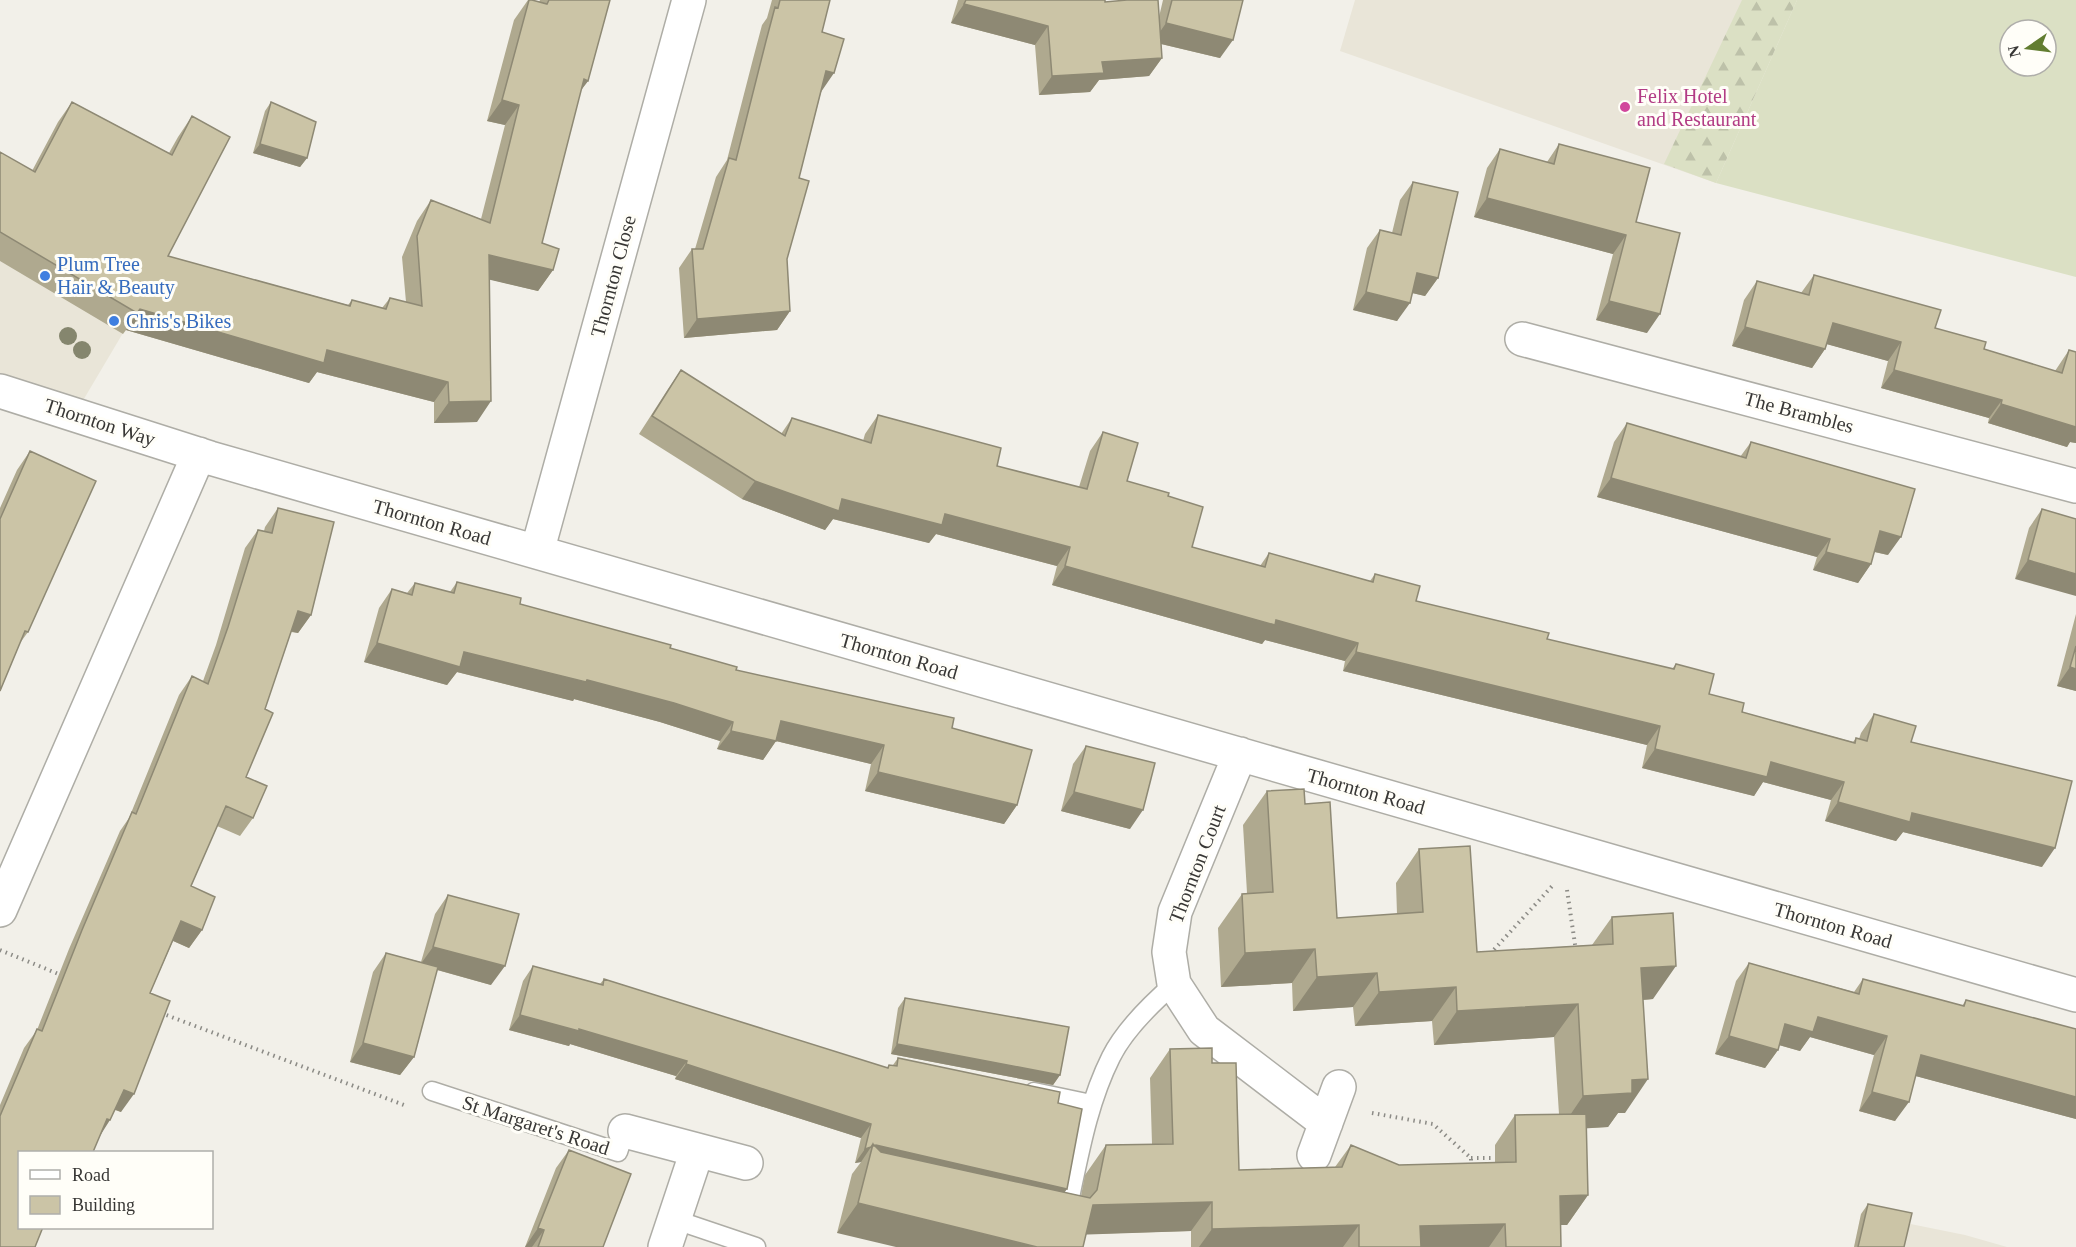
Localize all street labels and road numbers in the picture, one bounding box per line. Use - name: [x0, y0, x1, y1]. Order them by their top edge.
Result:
- street label: Thornton Close: [586, 213, 640, 339]
- street label: The Brambles: [1742, 387, 1857, 437]
- street label: Thornton Way: [41, 394, 158, 451]
- street label: Thornton Road: [370, 495, 494, 549]
- street label: Thornton Road: [837, 629, 961, 683]
- street label: Thornton Road: [1304, 764, 1428, 818]
- street label: Thornton Court: [1164, 801, 1230, 926]
- street label: Thornton Road: [1771, 898, 1895, 952]
- street label: St Margaret's Road: [459, 1091, 612, 1160]

